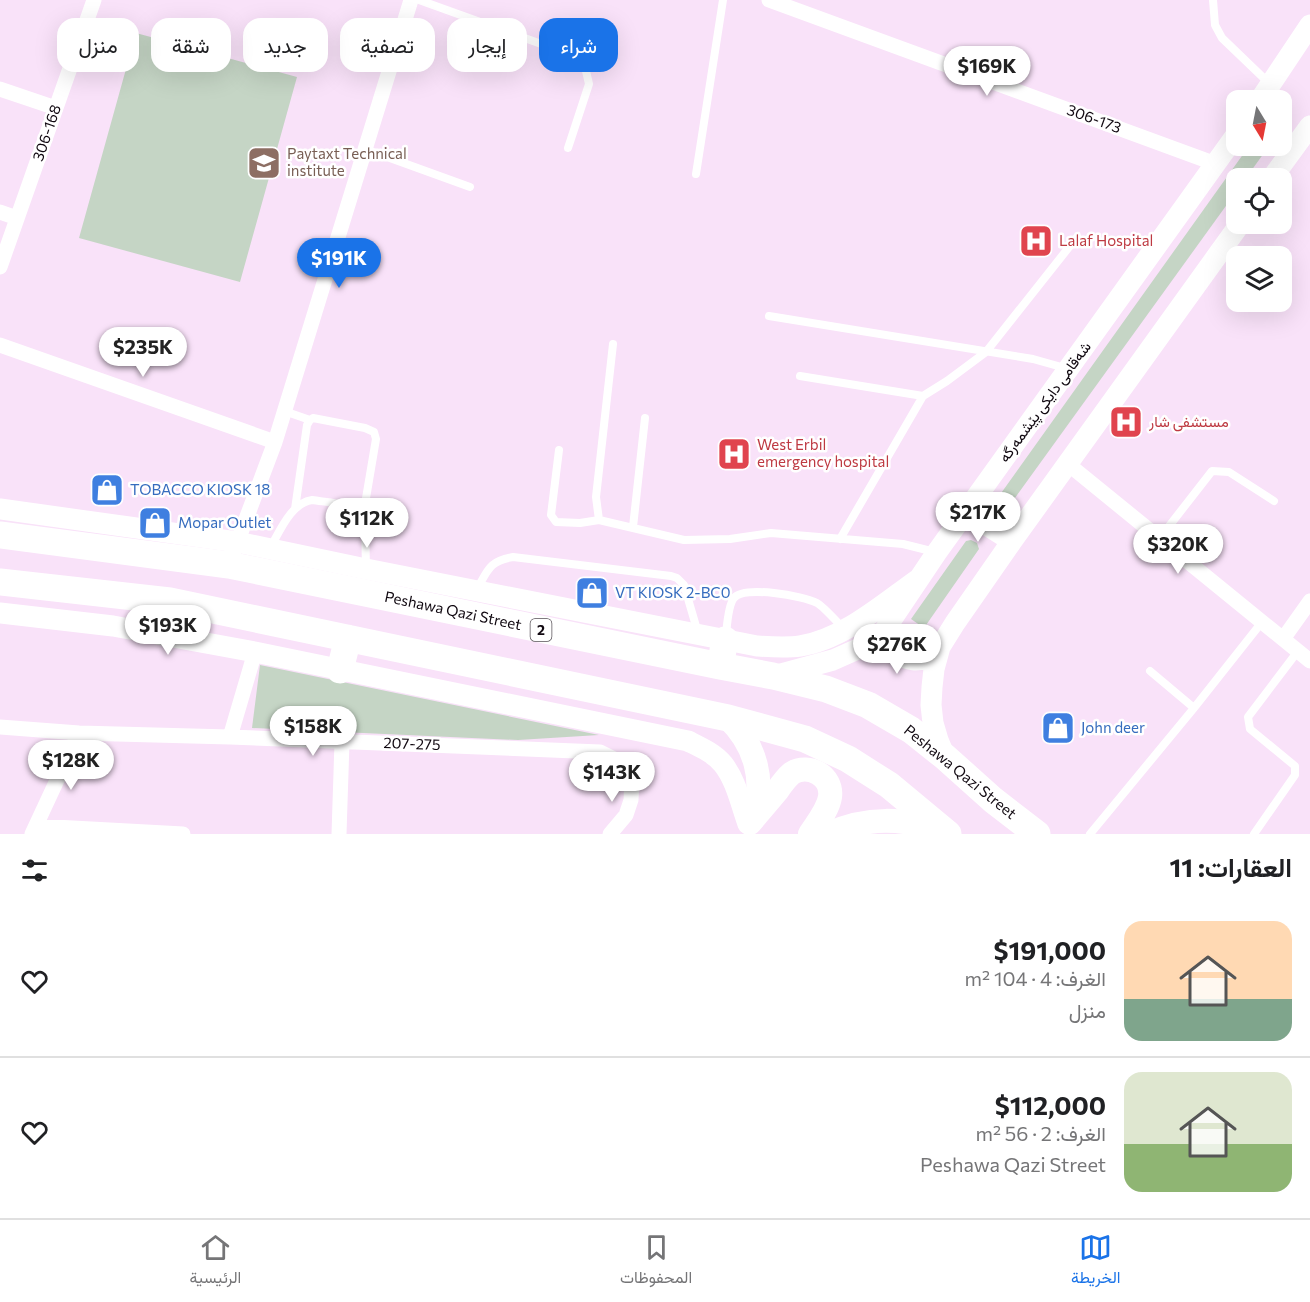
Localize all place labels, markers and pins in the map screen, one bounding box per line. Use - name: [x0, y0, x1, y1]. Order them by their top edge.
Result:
- pin: $169K: [945, 46, 1029, 97]
- place label: Paytaxt Technical institute: [287, 144, 407, 179]
- school or university icon: Paytaxt Technical institute: [246, 145, 282, 181]
- hospital icon: Lalaf Hospital: [1018, 223, 1054, 259]
- place label: Lalaf Hospital: [1059, 231, 1153, 249]
- pin: $191K: [297, 238, 381, 289]
- pin: $235K: [101, 327, 185, 378]
- hospital icon: مستشفى شار: [1108, 404, 1144, 440]
- place label: مستشفى شار: [1148, 412, 1229, 432]
- place label: West Erbil emergency hospital: [757, 435, 889, 470]
- hospital icon: West Erbil emergency hospital: [716, 436, 752, 472]
- shop icon: TOBACCO KIOSK 18: [89, 472, 125, 508]
- place label: TOBACCO KIOSK 18: [130, 480, 270, 498]
- pin: $217K: [936, 492, 1020, 543]
- pin: $112K: [325, 498, 409, 549]
- shop icon: Mopar Outlet: [137, 505, 173, 541]
- place label: Mopar Outlet: [178, 513, 271, 531]
- pin: $320K: [1136, 524, 1220, 575]
- shop icon: VT KIOSK 2-BC0: [574, 575, 610, 611]
- place label: VT KIOSK 2-BC0: [615, 583, 730, 601]
- pin: $193K: [126, 605, 210, 656]
- pin: $276K: [855, 624, 939, 675]
- pin: $158K: [271, 706, 355, 757]
- shop icon: John deer: [1040, 710, 1076, 746]
- place label: John deer: [1081, 718, 1145, 736]
- pin: $128K: [29, 740, 113, 791]
- pin: $143K: [570, 752, 654, 803]

